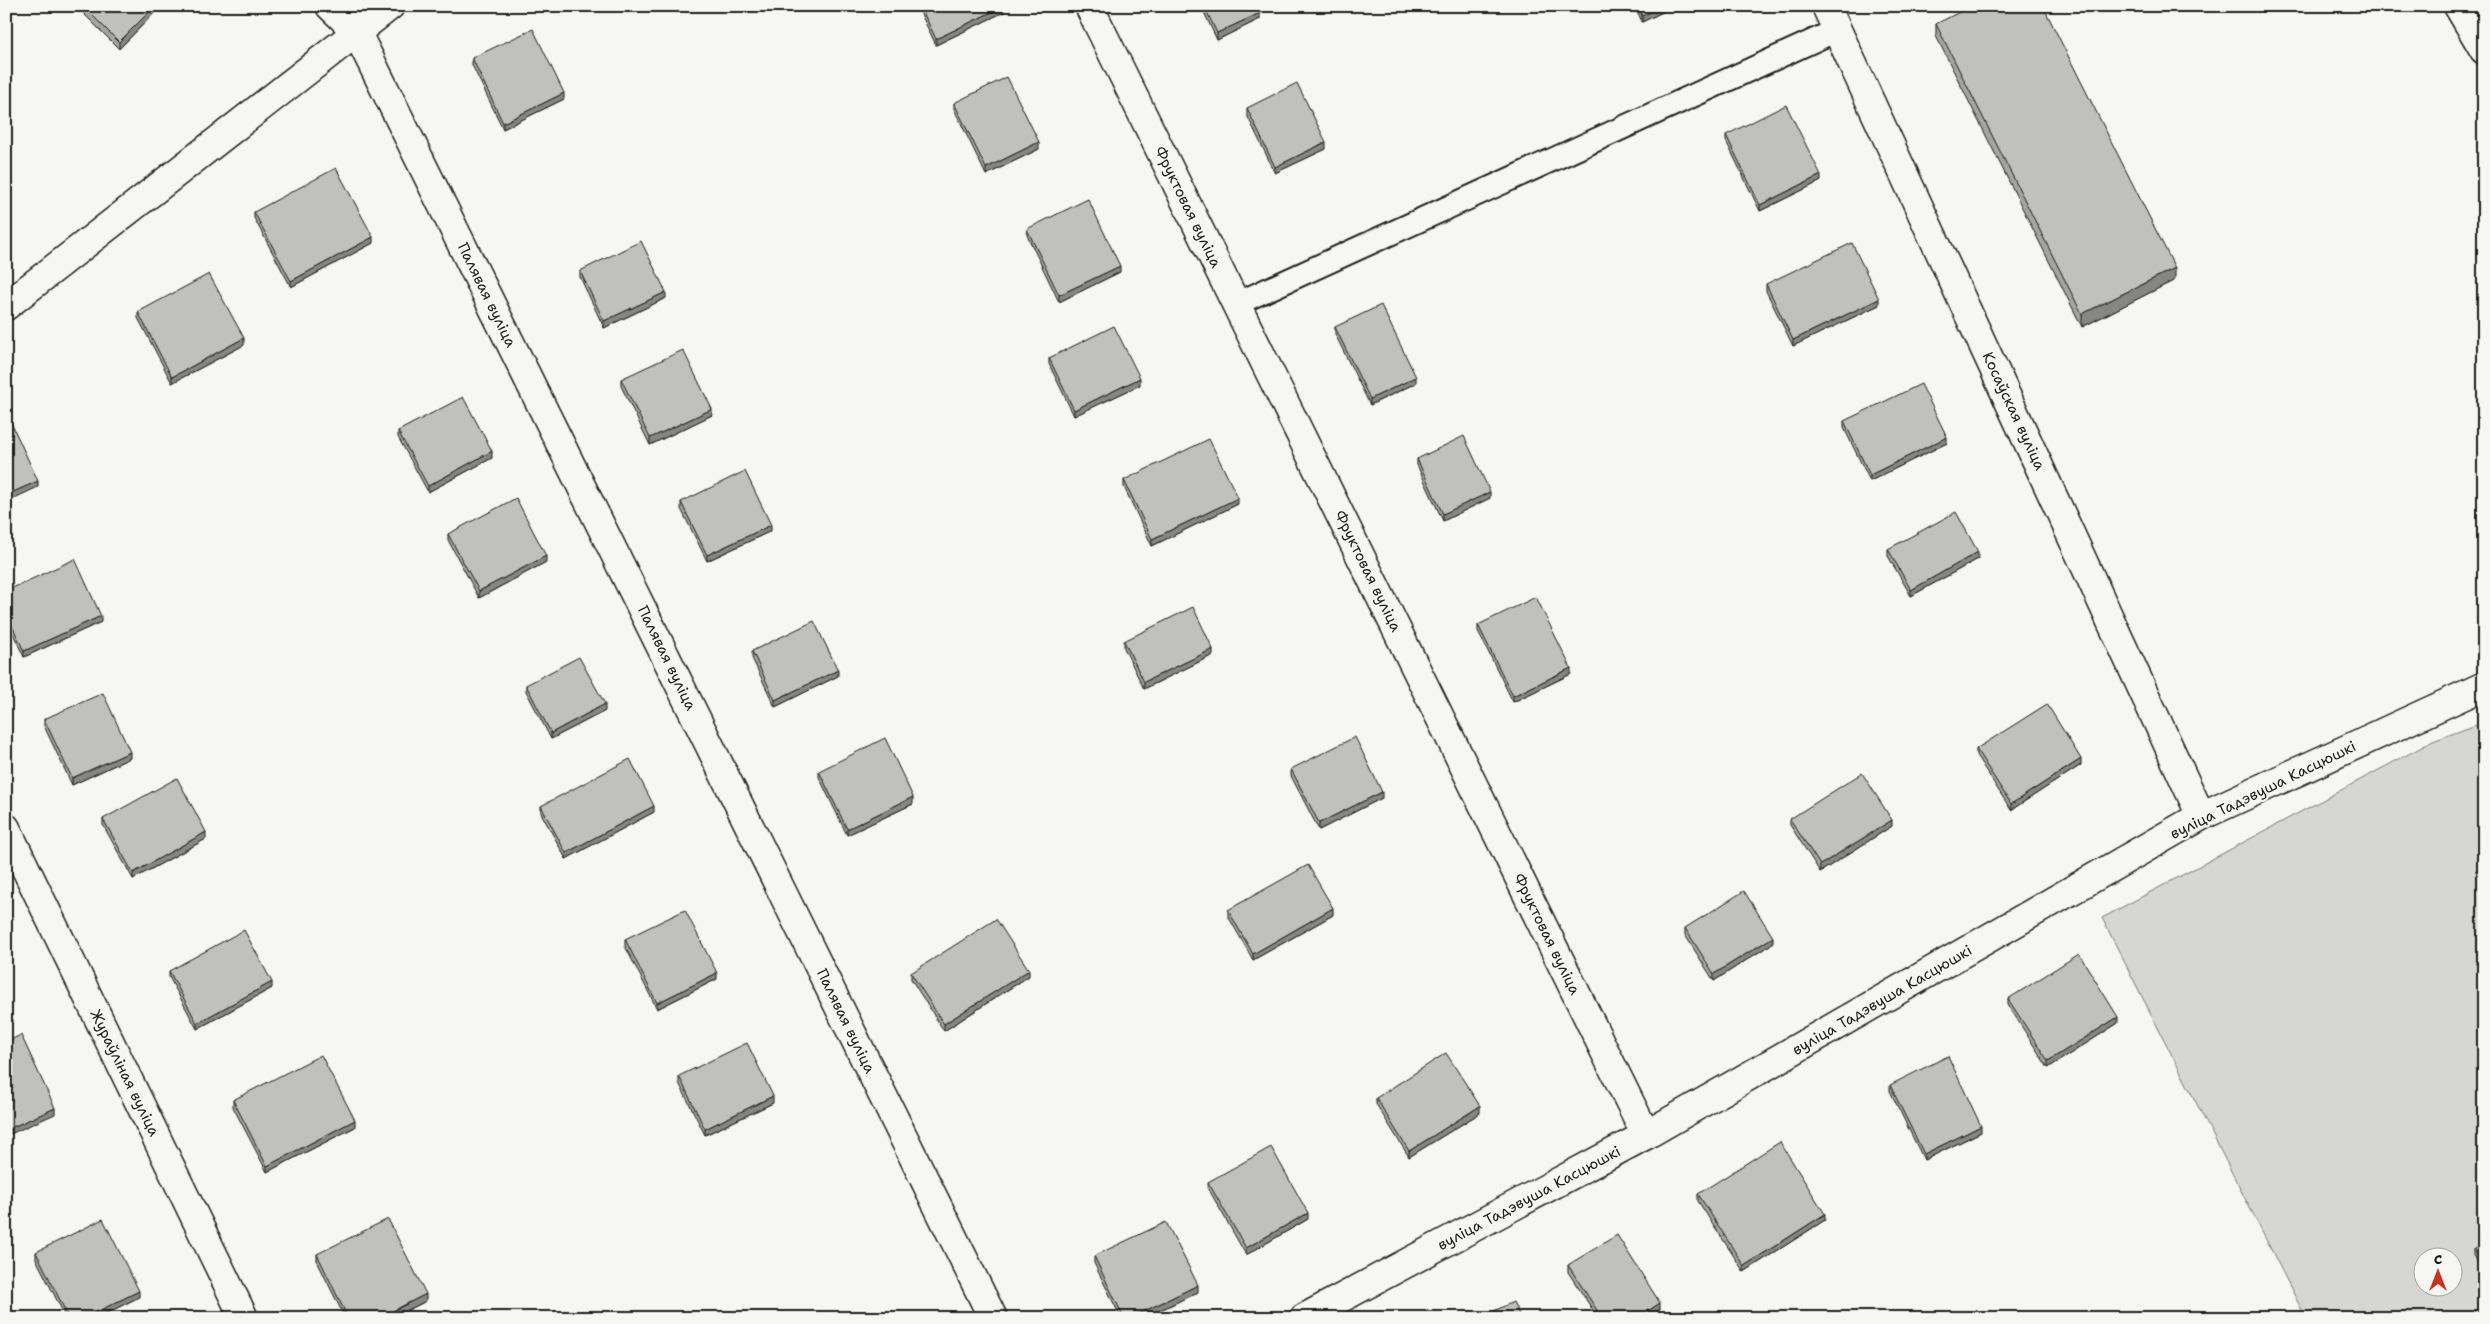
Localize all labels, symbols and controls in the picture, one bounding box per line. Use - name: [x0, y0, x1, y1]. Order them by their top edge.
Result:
- street label: Фруктовая вуліца: [1150, 143, 1226, 272]
- street label: Палявая вуліца: [453, 239, 521, 351]
- street label: Косаўская вуліца: [1978, 349, 2050, 474]
- street label: Фруктовая вуліца: [1330, 507, 1406, 636]
- street label: Палявая вуліца: [633, 602, 701, 714]
- street label: вуліца Тадэвуша Касцюшкі: [2167, 736, 2359, 844]
- street label: Фруктовая вуліца: [1509, 870, 1585, 999]
- street label: вуліца Тадэвуша Касцюшкі: [1788, 940, 1976, 1060]
- street label: Палявая вуліца: [812, 965, 880, 1077]
- street label: Жураўліная вуліца: [86, 1006, 165, 1140]
- street label: вуліца Тадэвуша Касцюшкі: [1434, 1141, 1624, 1255]
- north arrow: [2412, 1246, 2462, 1296]
- text: С: [2434, 1250, 2442, 1268]

